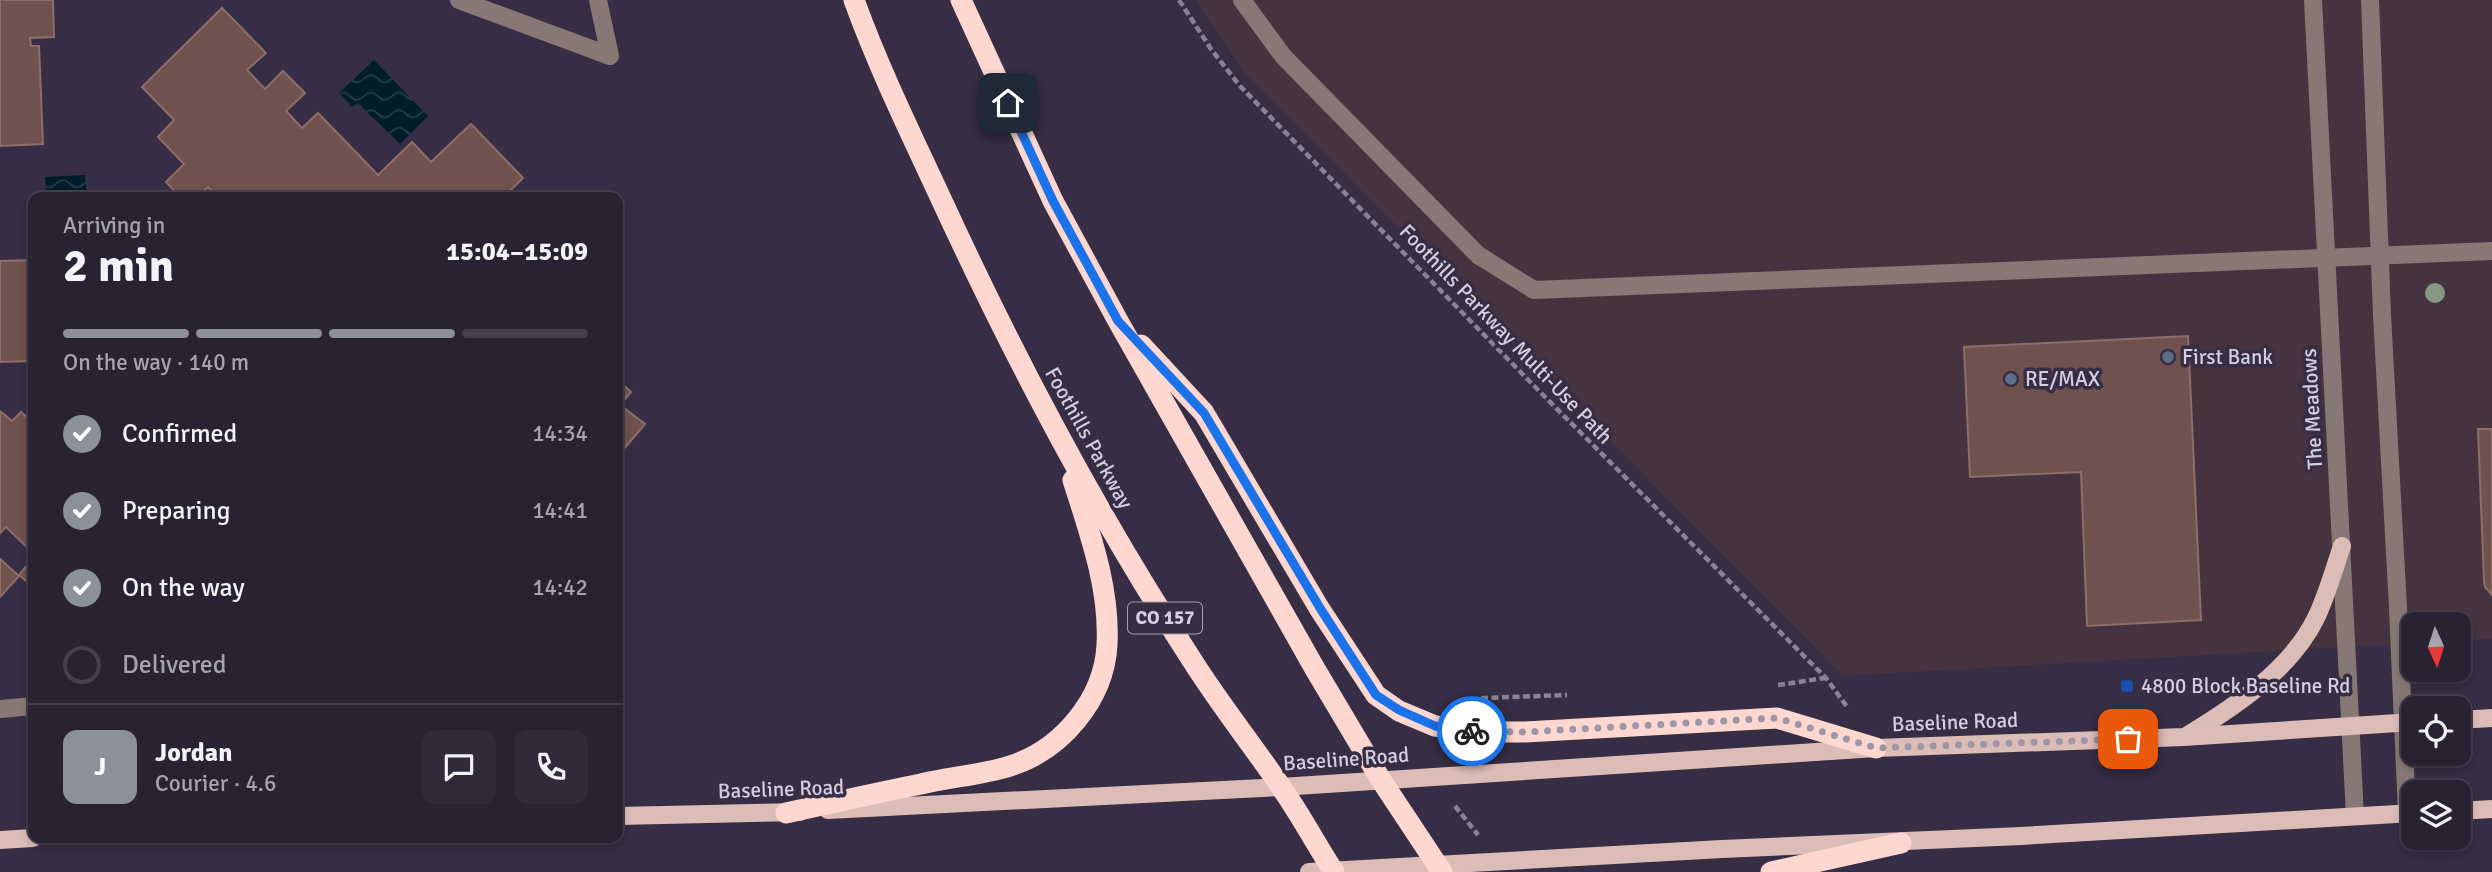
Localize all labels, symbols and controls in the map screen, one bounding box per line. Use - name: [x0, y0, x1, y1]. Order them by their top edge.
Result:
- pin: [978, 73, 1038, 133]
- icon: home: [989, 84, 1027, 122]
- text: Arriving in: [63, 211, 165, 240]
- street label: Foothills Parkway Multi-Use Path: [1394, 219, 1618, 449]
- text: 15:04–15:09: [446, 236, 588, 268]
- text: 2 min: [63, 238, 174, 294]
- place label: First Bank: [2182, 344, 2273, 370]
- text: On the way · 140 m: [63, 348, 249, 377]
- street label: The Meadows: [2296, 348, 2328, 470]
- marker: First Bank: [2160, 349, 2176, 365]
- street label: Foothills Parkway: [1039, 363, 1139, 514]
- place label: RE/MAX: [2025, 366, 2100, 392]
- marker: RE/MAX: [2003, 371, 2019, 387]
- icon: check: [63, 415, 101, 453]
- text: Confirmed: [122, 418, 237, 450]
- text: 14:34: [532, 419, 588, 448]
- icon: check: [63, 492, 101, 530]
- text: Preparing: [122, 495, 230, 527]
- text: 14:41: [532, 496, 588, 525]
- icon: check: [63, 569, 101, 607]
- text: On the way: [122, 572, 245, 604]
- text: 14:42: [532, 573, 588, 602]
- road number: CO 157: [1128, 603, 1202, 634]
- north arrow: [2401, 612, 2471, 682]
- map controls: [2401, 612, 2471, 850]
- text: Delivered: [122, 649, 227, 681]
- place label: 4800 Block Baseline Rd: [2141, 673, 2350, 699]
- marker: 4800 Block Baseline Rd: [2119, 678, 2135, 694]
- courier: [1437, 696, 1507, 766]
- button: locate: [2401, 696, 2471, 766]
- street label: Baseline Road: [1891, 707, 2019, 737]
- pin: [2098, 709, 2158, 769]
- icon: bike: [1453, 712, 1491, 750]
- icon: bag: [2109, 720, 2147, 758]
- button: chat: [422, 730, 496, 804]
- button: phone: [514, 730, 588, 804]
- text: Jordan: [155, 737, 232, 769]
- street label: Baseline Road: [1282, 742, 1410, 776]
- text: J: [94, 751, 106, 783]
- text: Courier · 4.6: [155, 769, 276, 798]
- street label: Baseline Road: [717, 774, 845, 804]
- button: layers: [2401, 780, 2471, 850]

